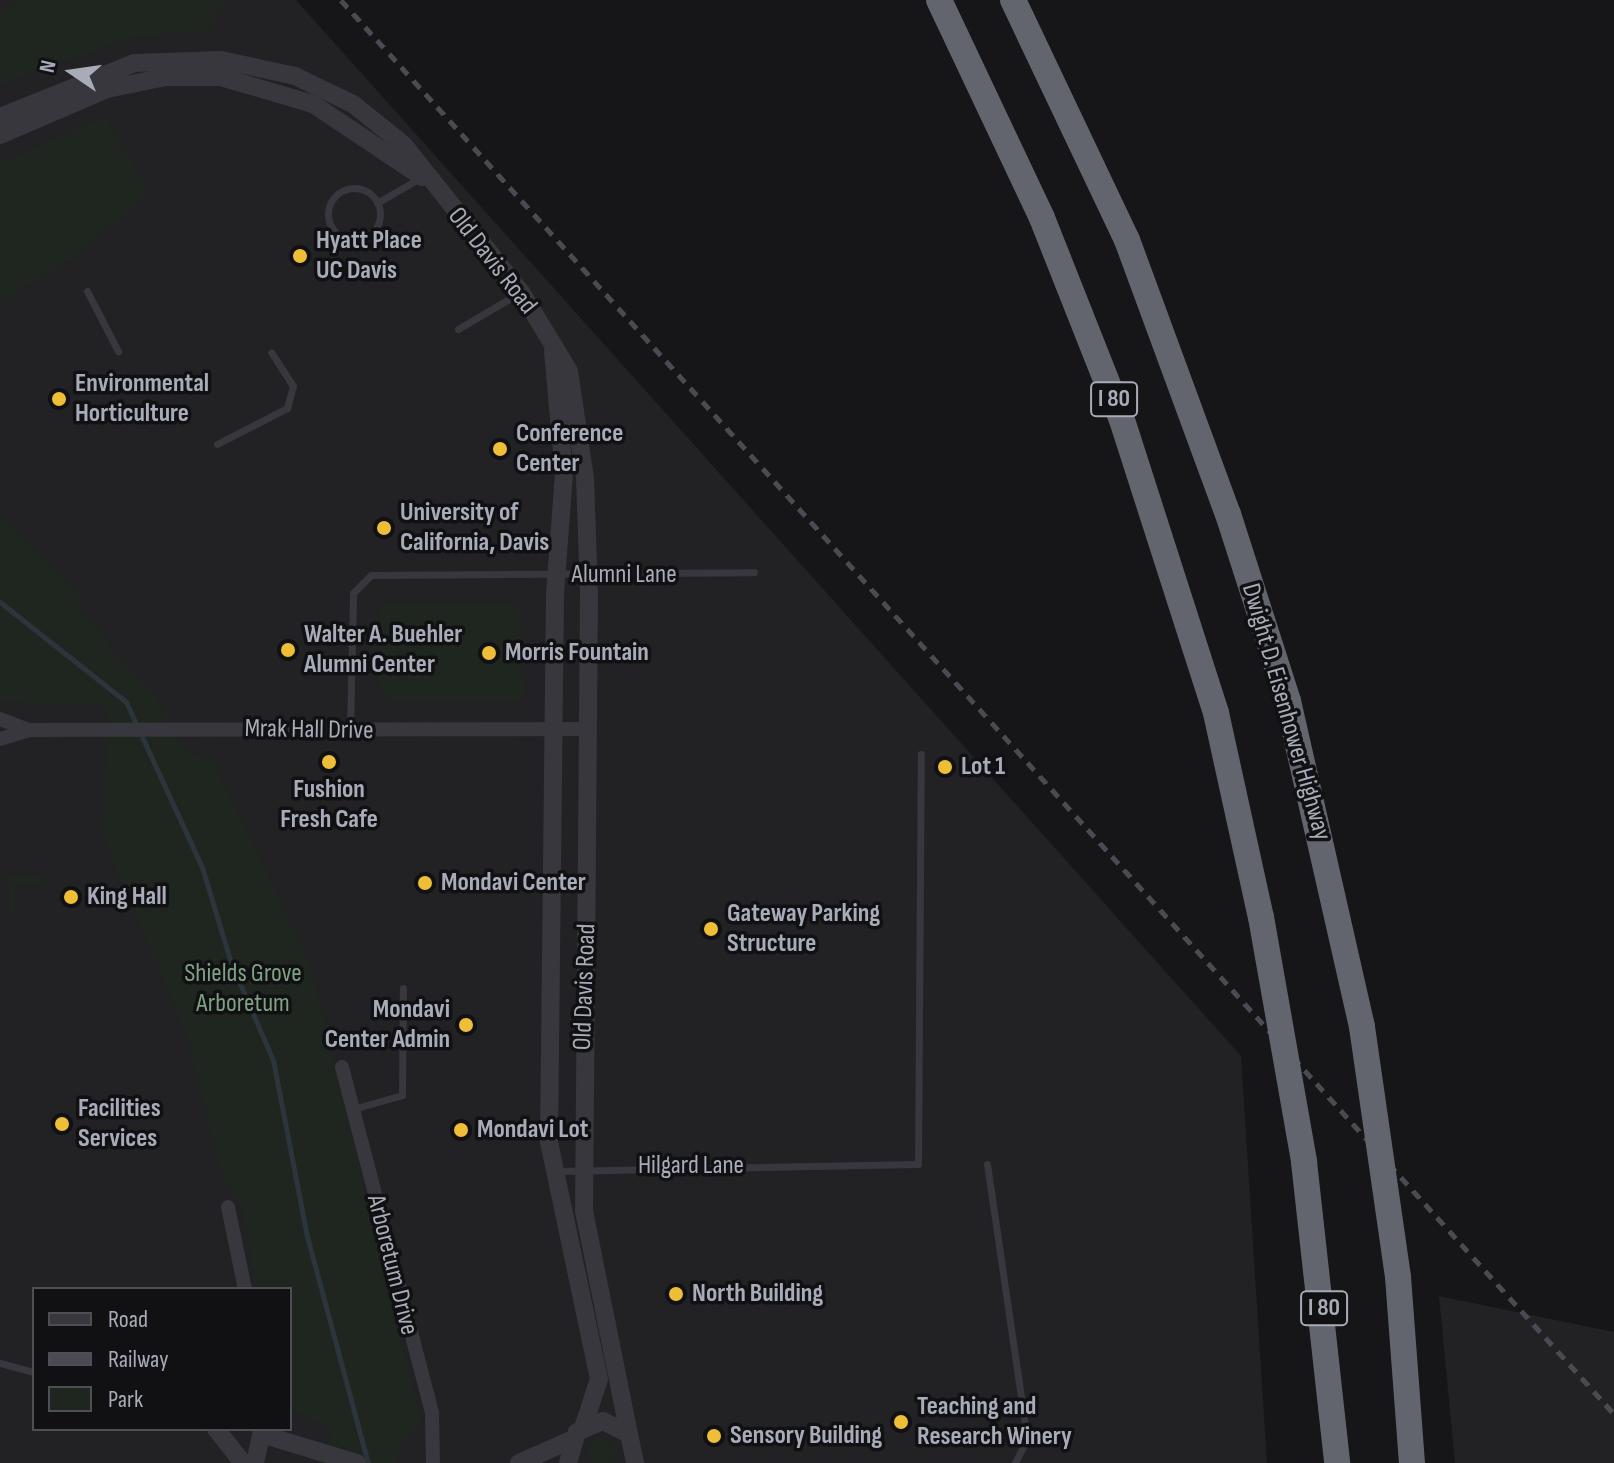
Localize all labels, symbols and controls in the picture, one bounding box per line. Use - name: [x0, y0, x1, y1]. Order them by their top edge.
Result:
- north arrow: [32, 32, 112, 112]
- text: N: [34, 58, 63, 75]
- street label: Old Davis Road: [441, 201, 543, 321]
- place label: Hyatt Place UC Davis: [316, 225, 422, 286]
- marker: Hyatt Place UC Davis: [291, 247, 309, 265]
- place label: Environmental Horticulture: [75, 368, 209, 430]
- road number: I 80: [1090, 379, 1138, 419]
- marker: Environmental Horticulture: [50, 390, 68, 408]
- place label: Conference Center: [516, 418, 623, 480]
- marker: Conference Center: [491, 440, 509, 458]
- place label: University of California, Davis: [400, 497, 549, 558]
- marker: University of California, Davis: [375, 519, 393, 537]
- street label: Alumni Lane: [571, 559, 677, 591]
- street label: Dwight D. Eisenhower Highway: [1234, 580, 1338, 844]
- place label: Walter A. Buehler Alumni Center: [304, 619, 462, 680]
- place label: Morris Fountain: [505, 637, 649, 669]
- marker: Walter A. Buehler Alumni Center: [279, 641, 297, 659]
- marker: Morris Fountain: [480, 644, 498, 662]
- street label: Mrak Hall Drive: [244, 713, 374, 747]
- place label: Lot 1: [961, 751, 1005, 783]
- marker: Fushion Fresh Cafe: [320, 753, 338, 771]
- marker: Lot 1: [936, 758, 954, 776]
- place label: Fushion Fresh Cafe: [280, 774, 378, 836]
- place label: Mondavi Center: [441, 867, 586, 899]
- marker: Mondavi Center: [416, 874, 434, 892]
- place label: King Hall: [87, 881, 167, 913]
- marker: King Hall: [62, 888, 80, 906]
- place label: Gateway Parking Structure: [727, 898, 880, 960]
- marker: Gateway Parking Structure: [702, 920, 720, 938]
- street label: Old Davis Road: [567, 923, 603, 1051]
- park label: Shields Grove Arboretum: [184, 958, 302, 1020]
- place label: Mondavi Center Admin: [325, 994, 450, 1056]
- marker: Mondavi Center Admin: [457, 1016, 475, 1034]
- place label: Facilities Services: [78, 1093, 161, 1154]
- place label: Mondavi Lot: [477, 1114, 588, 1146]
- marker: Facilities Services: [53, 1115, 71, 1133]
- marker: Mondavi Lot: [452, 1121, 470, 1139]
- street label: Hilgard Lane: [638, 1150, 744, 1182]
- street label: Arboretum Drive: [360, 1192, 424, 1338]
- place label: North Building: [692, 1278, 823, 1310]
- marker: North Building: [667, 1285, 685, 1303]
- legend: [32, 1287, 292, 1431]
- road number: I 80: [1300, 1288, 1348, 1328]
- text: Road: [108, 1305, 148, 1334]
- text: Railway: [108, 1345, 168, 1374]
- text: Park: [108, 1385, 143, 1414]
- place label: Teaching and Research Winery: [917, 1391, 1072, 1452]
- marker: Teaching and Research Winery: [892, 1413, 910, 1431]
- place label: Sensory Building: [730, 1420, 882, 1452]
- marker: Sensory Building: [705, 1427, 723, 1445]

